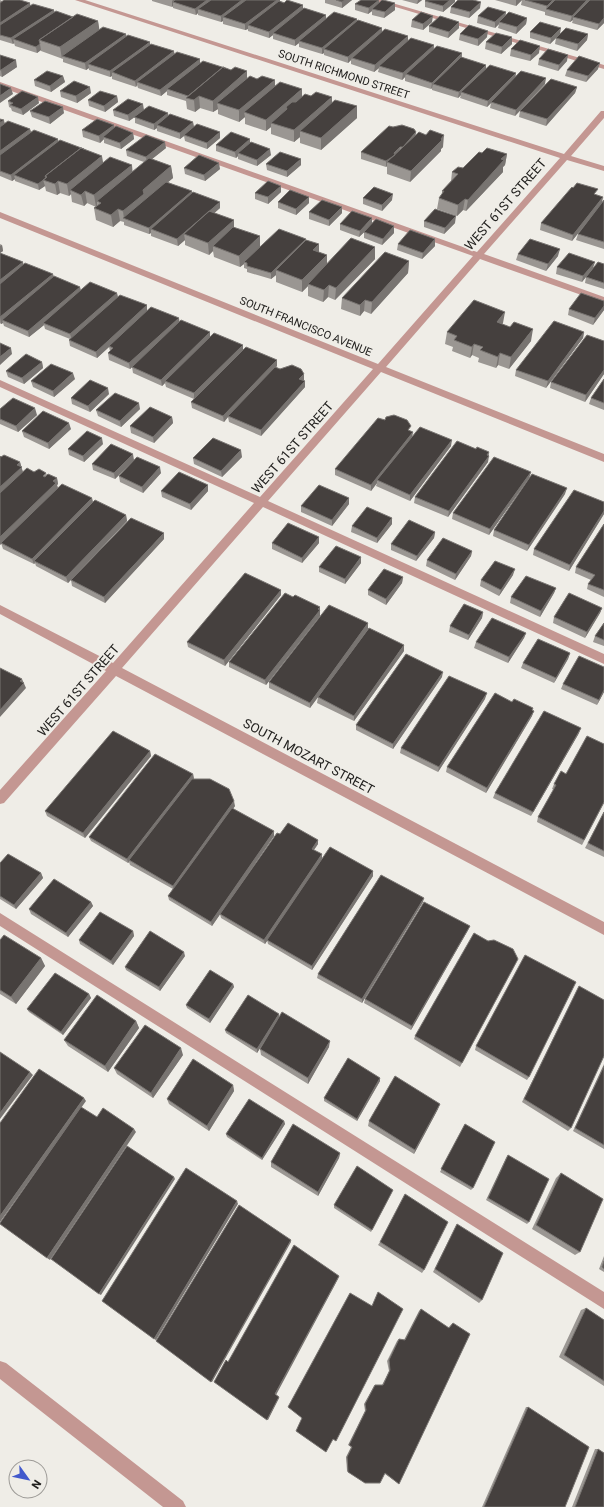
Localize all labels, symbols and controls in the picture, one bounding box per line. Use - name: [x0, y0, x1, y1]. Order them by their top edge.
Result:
- street label: SOUTH RICHMOND STREET: [277, 47, 411, 102]
- street label: WEST 61ST STREET: [461, 155, 549, 253]
- street label: SOUTH FRANCISCO AVENUE: [238, 294, 374, 359]
- street label: WEST 61ST STREET: [248, 398, 336, 496]
- street label: WEST 61ST STREET: [34, 641, 122, 739]
- street label: SOUTH MOZART STREET: [241, 715, 377, 797]
- north arrow: [8, 1459, 48, 1499]
- text: N: [28, 1477, 44, 1491]

